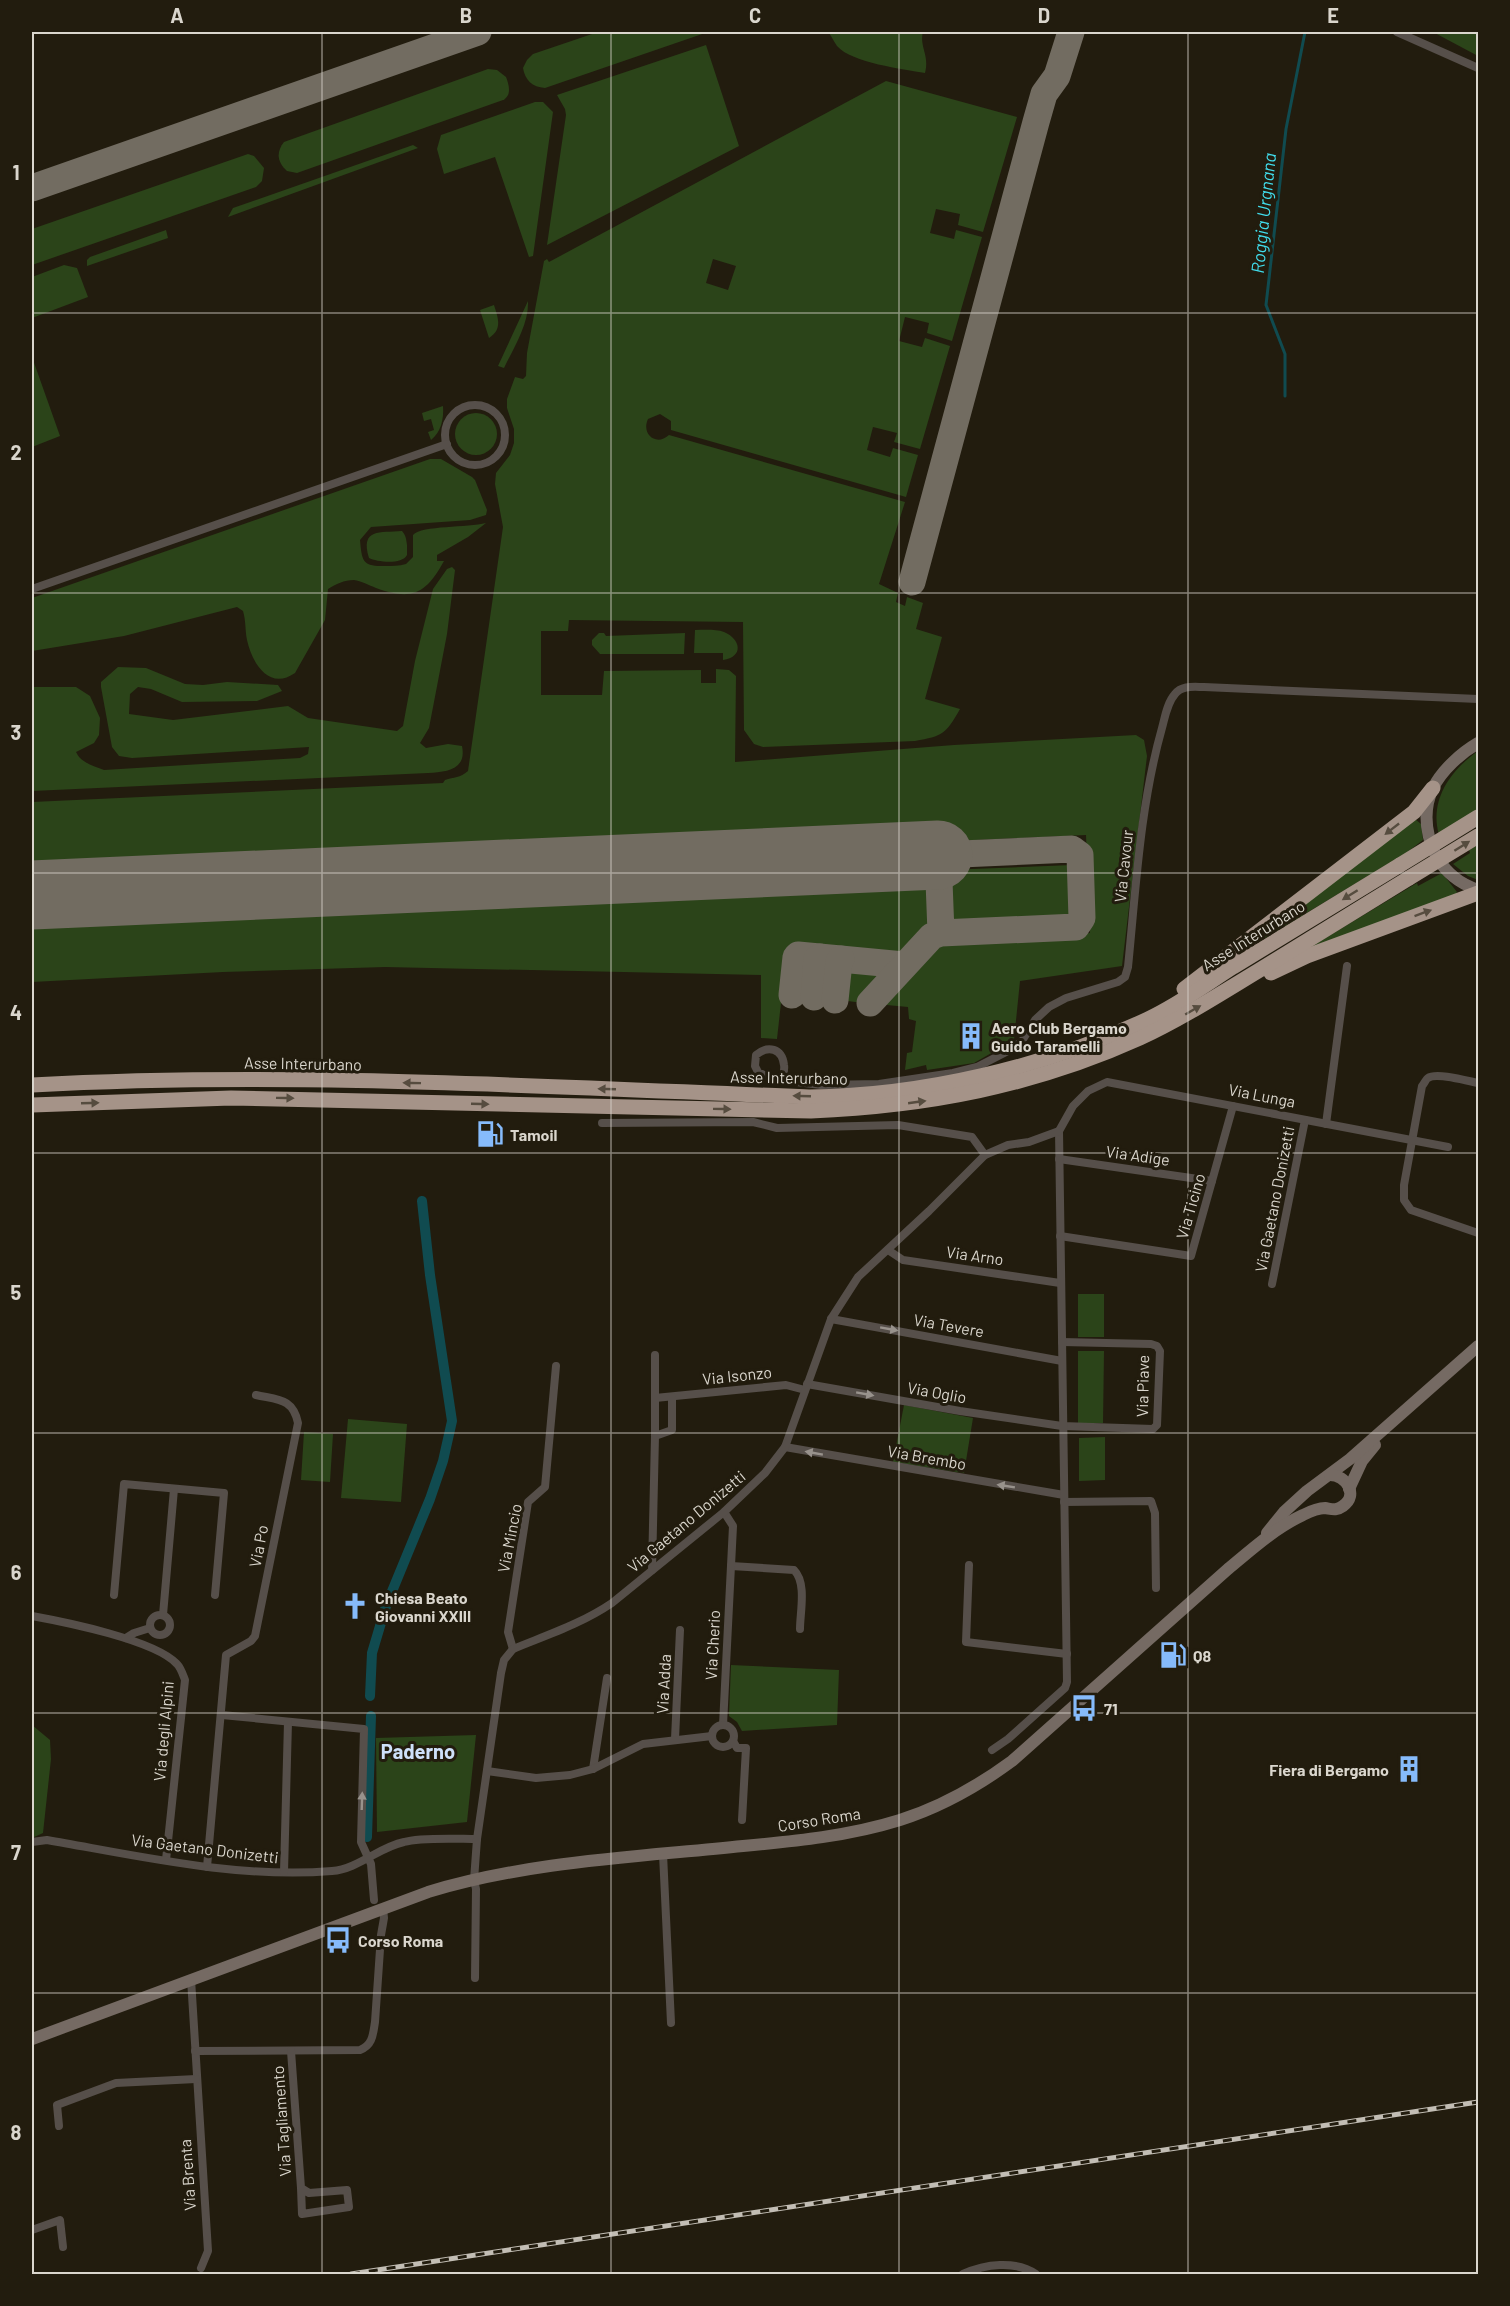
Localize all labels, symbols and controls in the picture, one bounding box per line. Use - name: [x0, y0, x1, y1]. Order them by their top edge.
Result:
- text: A: [170, 3, 184, 27]
- text: B: [460, 3, 472, 27]
- text: C: [749, 3, 761, 27]
- text: D: [1038, 3, 1050, 27]
- text: E: [1327, 3, 1339, 27]
- water label: Roggia Urgnana: [1246, 152, 1280, 274]
- text: 1: [12, 160, 20, 184]
- text: 2: [10, 440, 22, 464]
- text: 3: [11, 720, 21, 744]
- one-way arrow: [1384, 822, 1399, 834]
- street label: Via Cavour: [1110, 829, 1136, 903]
- one-way arrow: [1454, 841, 1470, 852]
- one-way arrow: [1342, 890, 1358, 901]
- street label: Asse Interurbano: [1198, 896, 1308, 974]
- one-way arrow: [1414, 908, 1432, 918]
- text: 4: [10, 1000, 22, 1024]
- one-way arrow: [1185, 1005, 1202, 1015]
- place label: Aero Club Bergamo Guido Taramelli: [991, 1018, 1127, 1055]
- building icon: Aero Club Bergamo Guido Taramelli: [956, 1021, 986, 1051]
- street label: Asse Interurbano: [244, 1052, 362, 1074]
- street label: Asse Interurbano: [730, 1066, 848, 1088]
- one-way arrow: [403, 1079, 422, 1088]
- street label: Via Lunga: [1227, 1079, 1297, 1111]
- one-way arrow: [598, 1085, 617, 1094]
- one-way arrow: [793, 1091, 812, 1101]
- one-way arrow: [275, 1093, 294, 1103]
- one-way arrow: [80, 1098, 99, 1107]
- one-way arrow: [907, 1098, 926, 1107]
- one-way arrow: [471, 1099, 490, 1108]
- one-way arrow: [713, 1105, 732, 1114]
- fuel station icon: Tamoil: [475, 1119, 505, 1149]
- street label: Via Gaetano Donizetti: [1251, 1124, 1297, 1274]
- place label: Tamoil: [510, 1125, 558, 1144]
- street label: Via Adige: [1105, 1141, 1171, 1169]
- street label: Via Ticino: [1172, 1171, 1208, 1241]
- street label: Via Arno: [945, 1242, 1005, 1268]
- text: 5: [11, 1280, 22, 1304]
- street label: Via Tevere: [912, 1309, 986, 1341]
- one-way arrow: [879, 1325, 898, 1334]
- street label: Via Piave: [1132, 1355, 1152, 1417]
- street label: Via Isonzo: [701, 1362, 773, 1388]
- street label: Via Oglio: [906, 1377, 968, 1407]
- one-way arrow: [856, 1390, 875, 1399]
- street label: Via Brembo: [886, 1441, 968, 1473]
- one-way arrow: [804, 1448, 823, 1457]
- street label: Via Gaetano Donizetti: [623, 1466, 749, 1576]
- one-way arrow: [996, 1481, 1015, 1490]
- street label: Via Mincio: [493, 1502, 525, 1574]
- street label: Via Po: [245, 1523, 271, 1569]
- text: 6: [11, 1560, 22, 1584]
- place label: Chiesa Beato Giovanni XXIII: [375, 1588, 471, 1625]
- church icon: Chiesa Beato Giovanni XXIII: [340, 1591, 370, 1621]
- street label: Via Cherio: [701, 1609, 723, 1681]
- fuel station icon: Q8: [1158, 1640, 1188, 1670]
- place label: Q8: [1193, 1646, 1211, 1665]
- street label: Via Adda: [652, 1654, 674, 1714]
- street label: Via degli Alpini: [149, 1680, 177, 1782]
- bus stop icon: 71: [1069, 1693, 1099, 1723]
- place label: 71: [1104, 1699, 1118, 1718]
- district label: Paderno: [381, 1739, 455, 1763]
- building icon: Fiera di Bergamo: [1394, 1754, 1424, 1784]
- place label: Fiera di Bergamo: [1269, 1760, 1389, 1779]
- one-way arrow: [357, 1792, 366, 1811]
- street label: Corso Roma: [776, 1803, 862, 1835]
- street label: Via Gaetano Donizetti: [130, 1830, 280, 1866]
- text: 7: [11, 1840, 21, 1864]
- bus stop icon: Corso Roma: [323, 1925, 353, 1955]
- place label: Corso Roma: [358, 1931, 443, 1950]
- street label: Via Tagliamento: [268, 2065, 294, 2177]
- text: 8: [11, 2120, 22, 2144]
- street label: Via Brenta: [175, 2139, 199, 2211]

